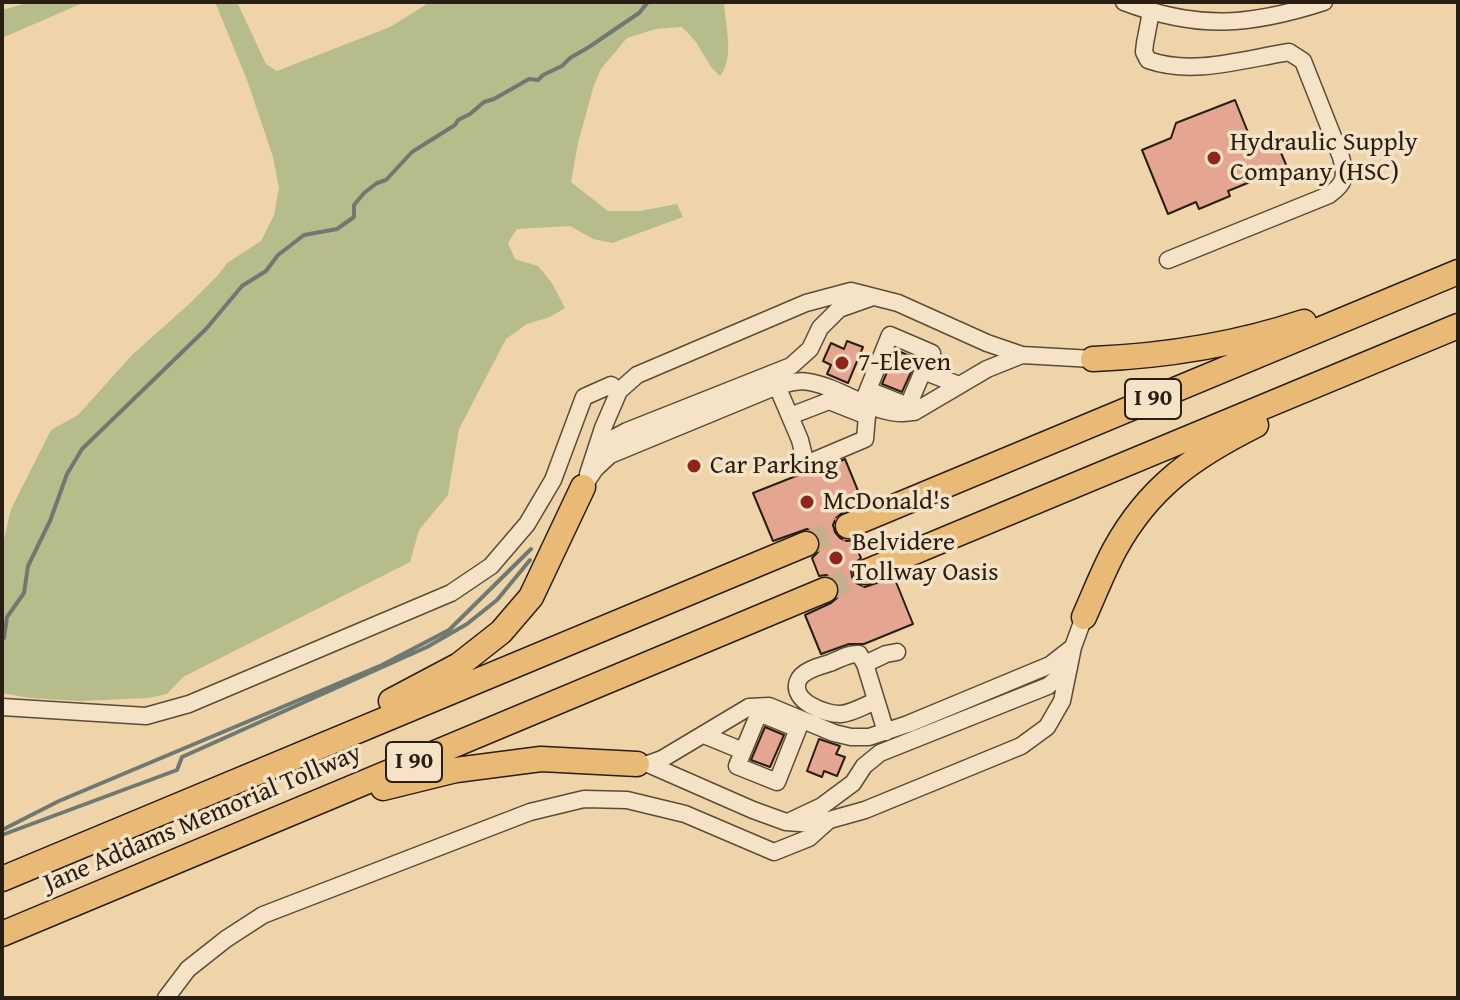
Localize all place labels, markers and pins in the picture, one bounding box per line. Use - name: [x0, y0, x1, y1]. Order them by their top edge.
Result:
- place label: Hydraulic Supply Company (HSC): [1230, 127, 1418, 188]
- marker: Hydraulic Supply Company (HSC): [1205, 149, 1223, 167]
- place label: 7-Eleven: [858, 347, 951, 379]
- marker: 7-Eleven: [833, 354, 851, 372]
- place label: Car Parking: [710, 450, 838, 482]
- marker: Car Parking: [685, 457, 703, 475]
- place label: McDonald's: [823, 486, 950, 518]
- marker: McDonald's: [798, 493, 816, 511]
- place label: Belvidere Tollway Oasis: [852, 527, 998, 588]
- marker: Belvidere Tollway Oasis: [827, 549, 845, 567]

